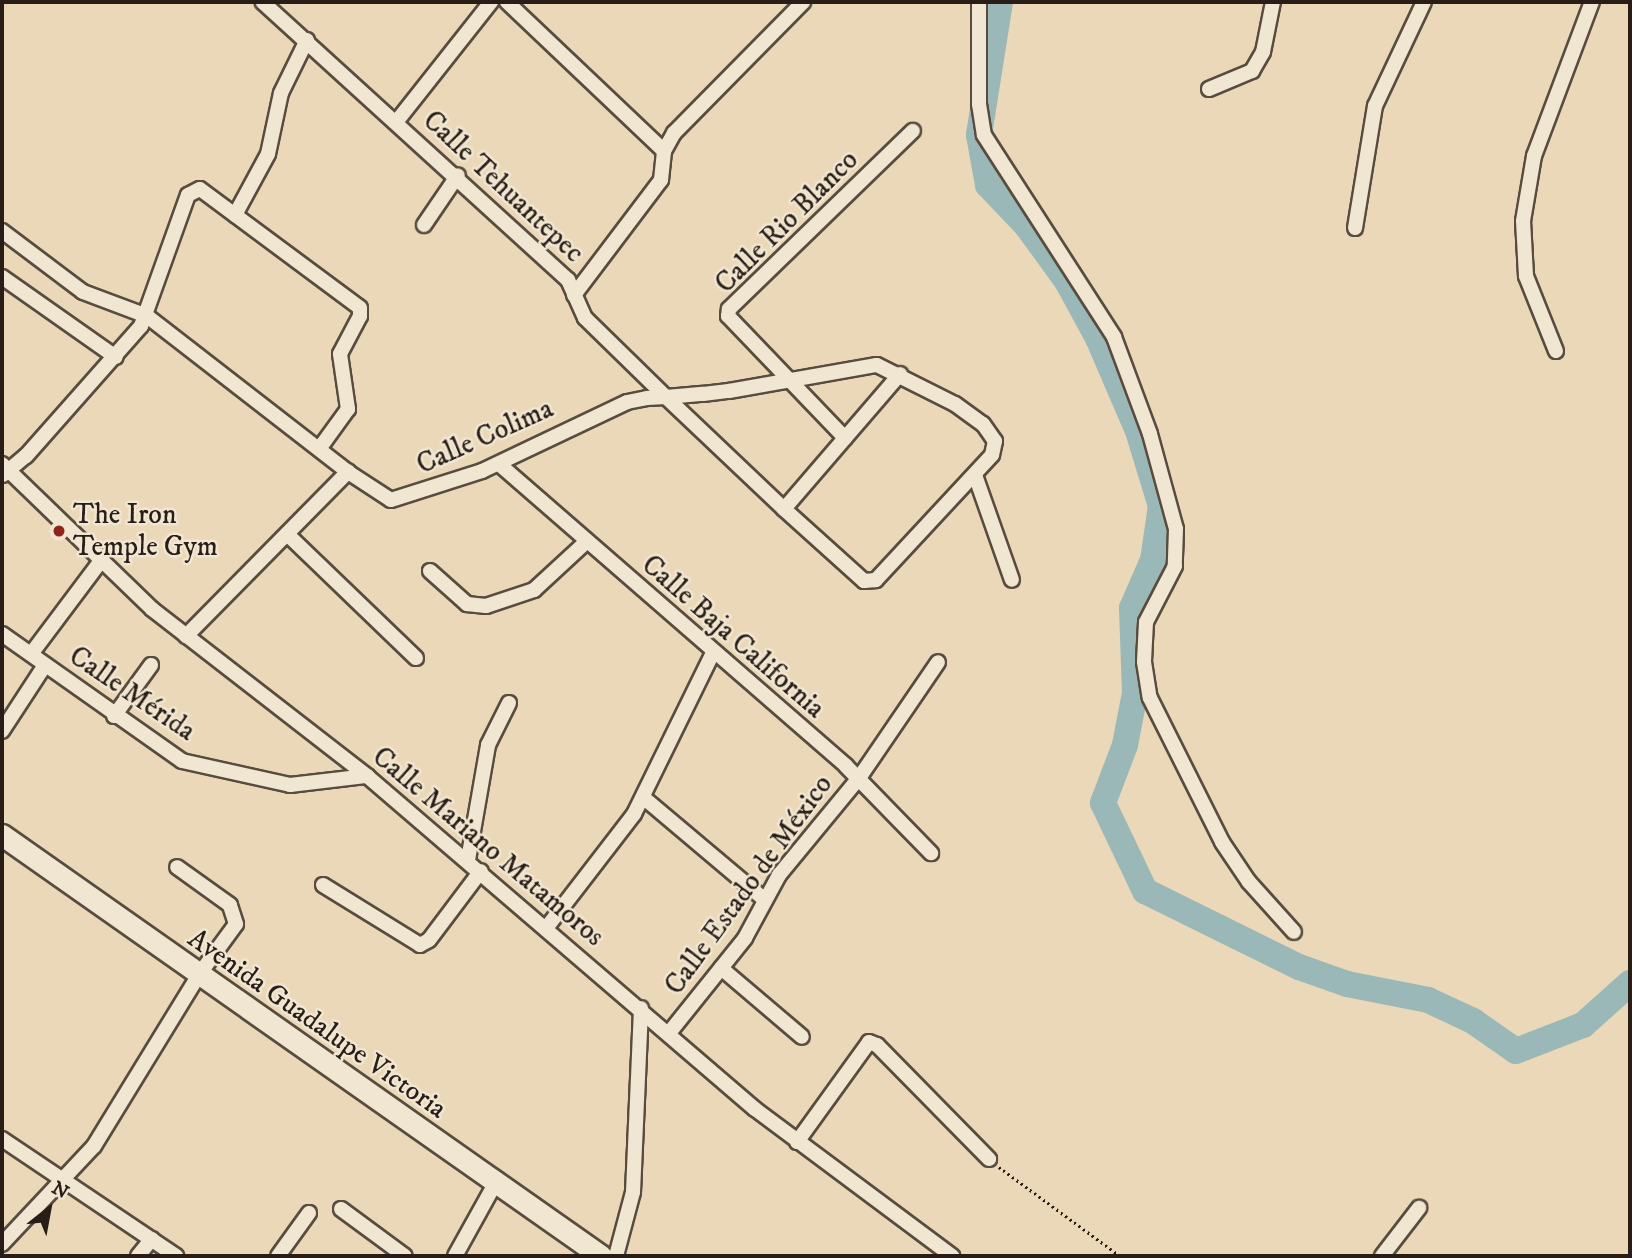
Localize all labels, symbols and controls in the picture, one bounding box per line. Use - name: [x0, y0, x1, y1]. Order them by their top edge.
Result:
- street label: Calle Tehuantepec: [416, 104, 590, 270]
- street label: Calle Rio Blanco: [709, 144, 865, 300]
- street label: Calle Colima: [412, 392, 558, 482]
- place label: The Iron Temple Gym: [73, 498, 218, 564]
- marker: The Iron Temple Gym: [51, 523, 67, 539]
- street label: Calle Baja California: [635, 548, 831, 726]
- street label: Calle Mérida: [62, 639, 202, 749]
- street label: Calle Mariano Matamoros: [365, 740, 611, 954]
- street label: Calle Estado de México: [658, 769, 840, 1001]
- street label: Avenida Guadalupe Victoria: [181, 922, 453, 1126]
- north arrow: [14, 1174, 84, 1244]
- text: N: [47, 1177, 73, 1204]

